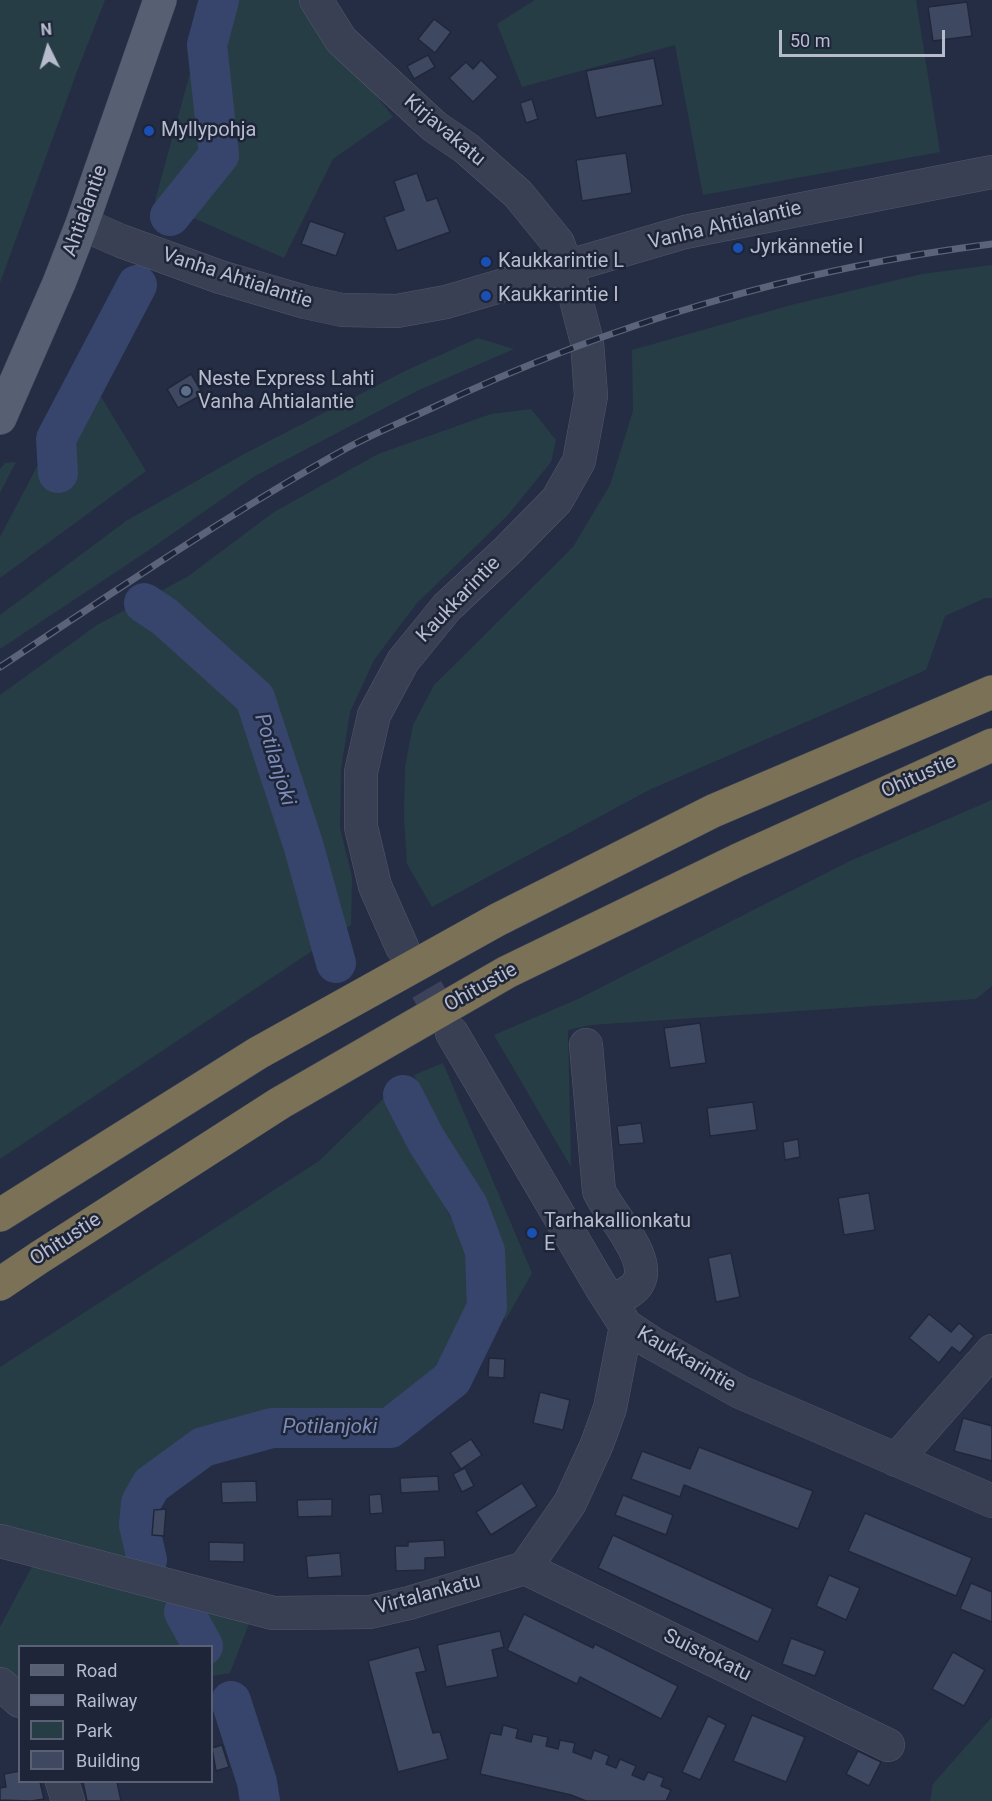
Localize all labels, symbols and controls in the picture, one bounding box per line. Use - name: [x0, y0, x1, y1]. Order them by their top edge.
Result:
- north arrow: [18, 18, 78, 78]
- scale bar: [782, 18, 948, 56]
- text: N: [40, 20, 53, 40]
- text: 50 m: [790, 30, 830, 51]
- street label: Kirjavakatu: [398, 90, 490, 172]
- place label: Myllypohja: [161, 119, 256, 143]
- marker: Myllypohja: [142, 124, 156, 138]
- street label: Ahtialantie: [58, 162, 114, 260]
- street label: Vanha Ahtialantie: [646, 197, 804, 255]
- place label: Jyrkännetie I: [750, 236, 863, 260]
- marker: Jyrkännetie I: [731, 241, 745, 255]
- street label: Vanha Ahtialantie: [159, 243, 315, 315]
- place label: Kaukkarintie L: [498, 250, 624, 274]
- marker: Kaukkarintie L: [479, 255, 493, 269]
- place label: Kaukkarintie I: [498, 284, 619, 308]
- marker: Kaukkarintie I: [479, 289, 493, 303]
- place label: Neste Express Lahti Vanha Ahtialantie: [198, 368, 375, 415]
- marker: Neste Express Lahti Vanha Ahtialantie: [179, 384, 193, 398]
- street label: Kaukkarintie: [412, 552, 506, 648]
- water label: Potilanjoki: [248, 711, 300, 809]
- street label: Ohitustie: [878, 750, 960, 804]
- street label: Ohitustie: [440, 958, 522, 1018]
- street label: Ohitustie: [26, 1208, 106, 1272]
- place label: Tarhakallionkatu E: [544, 1210, 691, 1257]
- marker: Tarhakallionkatu E: [525, 1226, 539, 1240]
- street label: Kaukkarintie: [632, 1322, 740, 1398]
- water label: Potilanjoki: [282, 1415, 378, 1441]
- street label: Virtalankatu: [373, 1569, 483, 1621]
- street label: Suistokatu: [659, 1625, 755, 1687]
- legend: [18, 1645, 213, 1783]
- text: Road: [76, 1660, 117, 1681]
- text: Railway: [76, 1690, 137, 1711]
- text: Park: [76, 1720, 112, 1741]
- text: Building: [76, 1750, 140, 1771]

